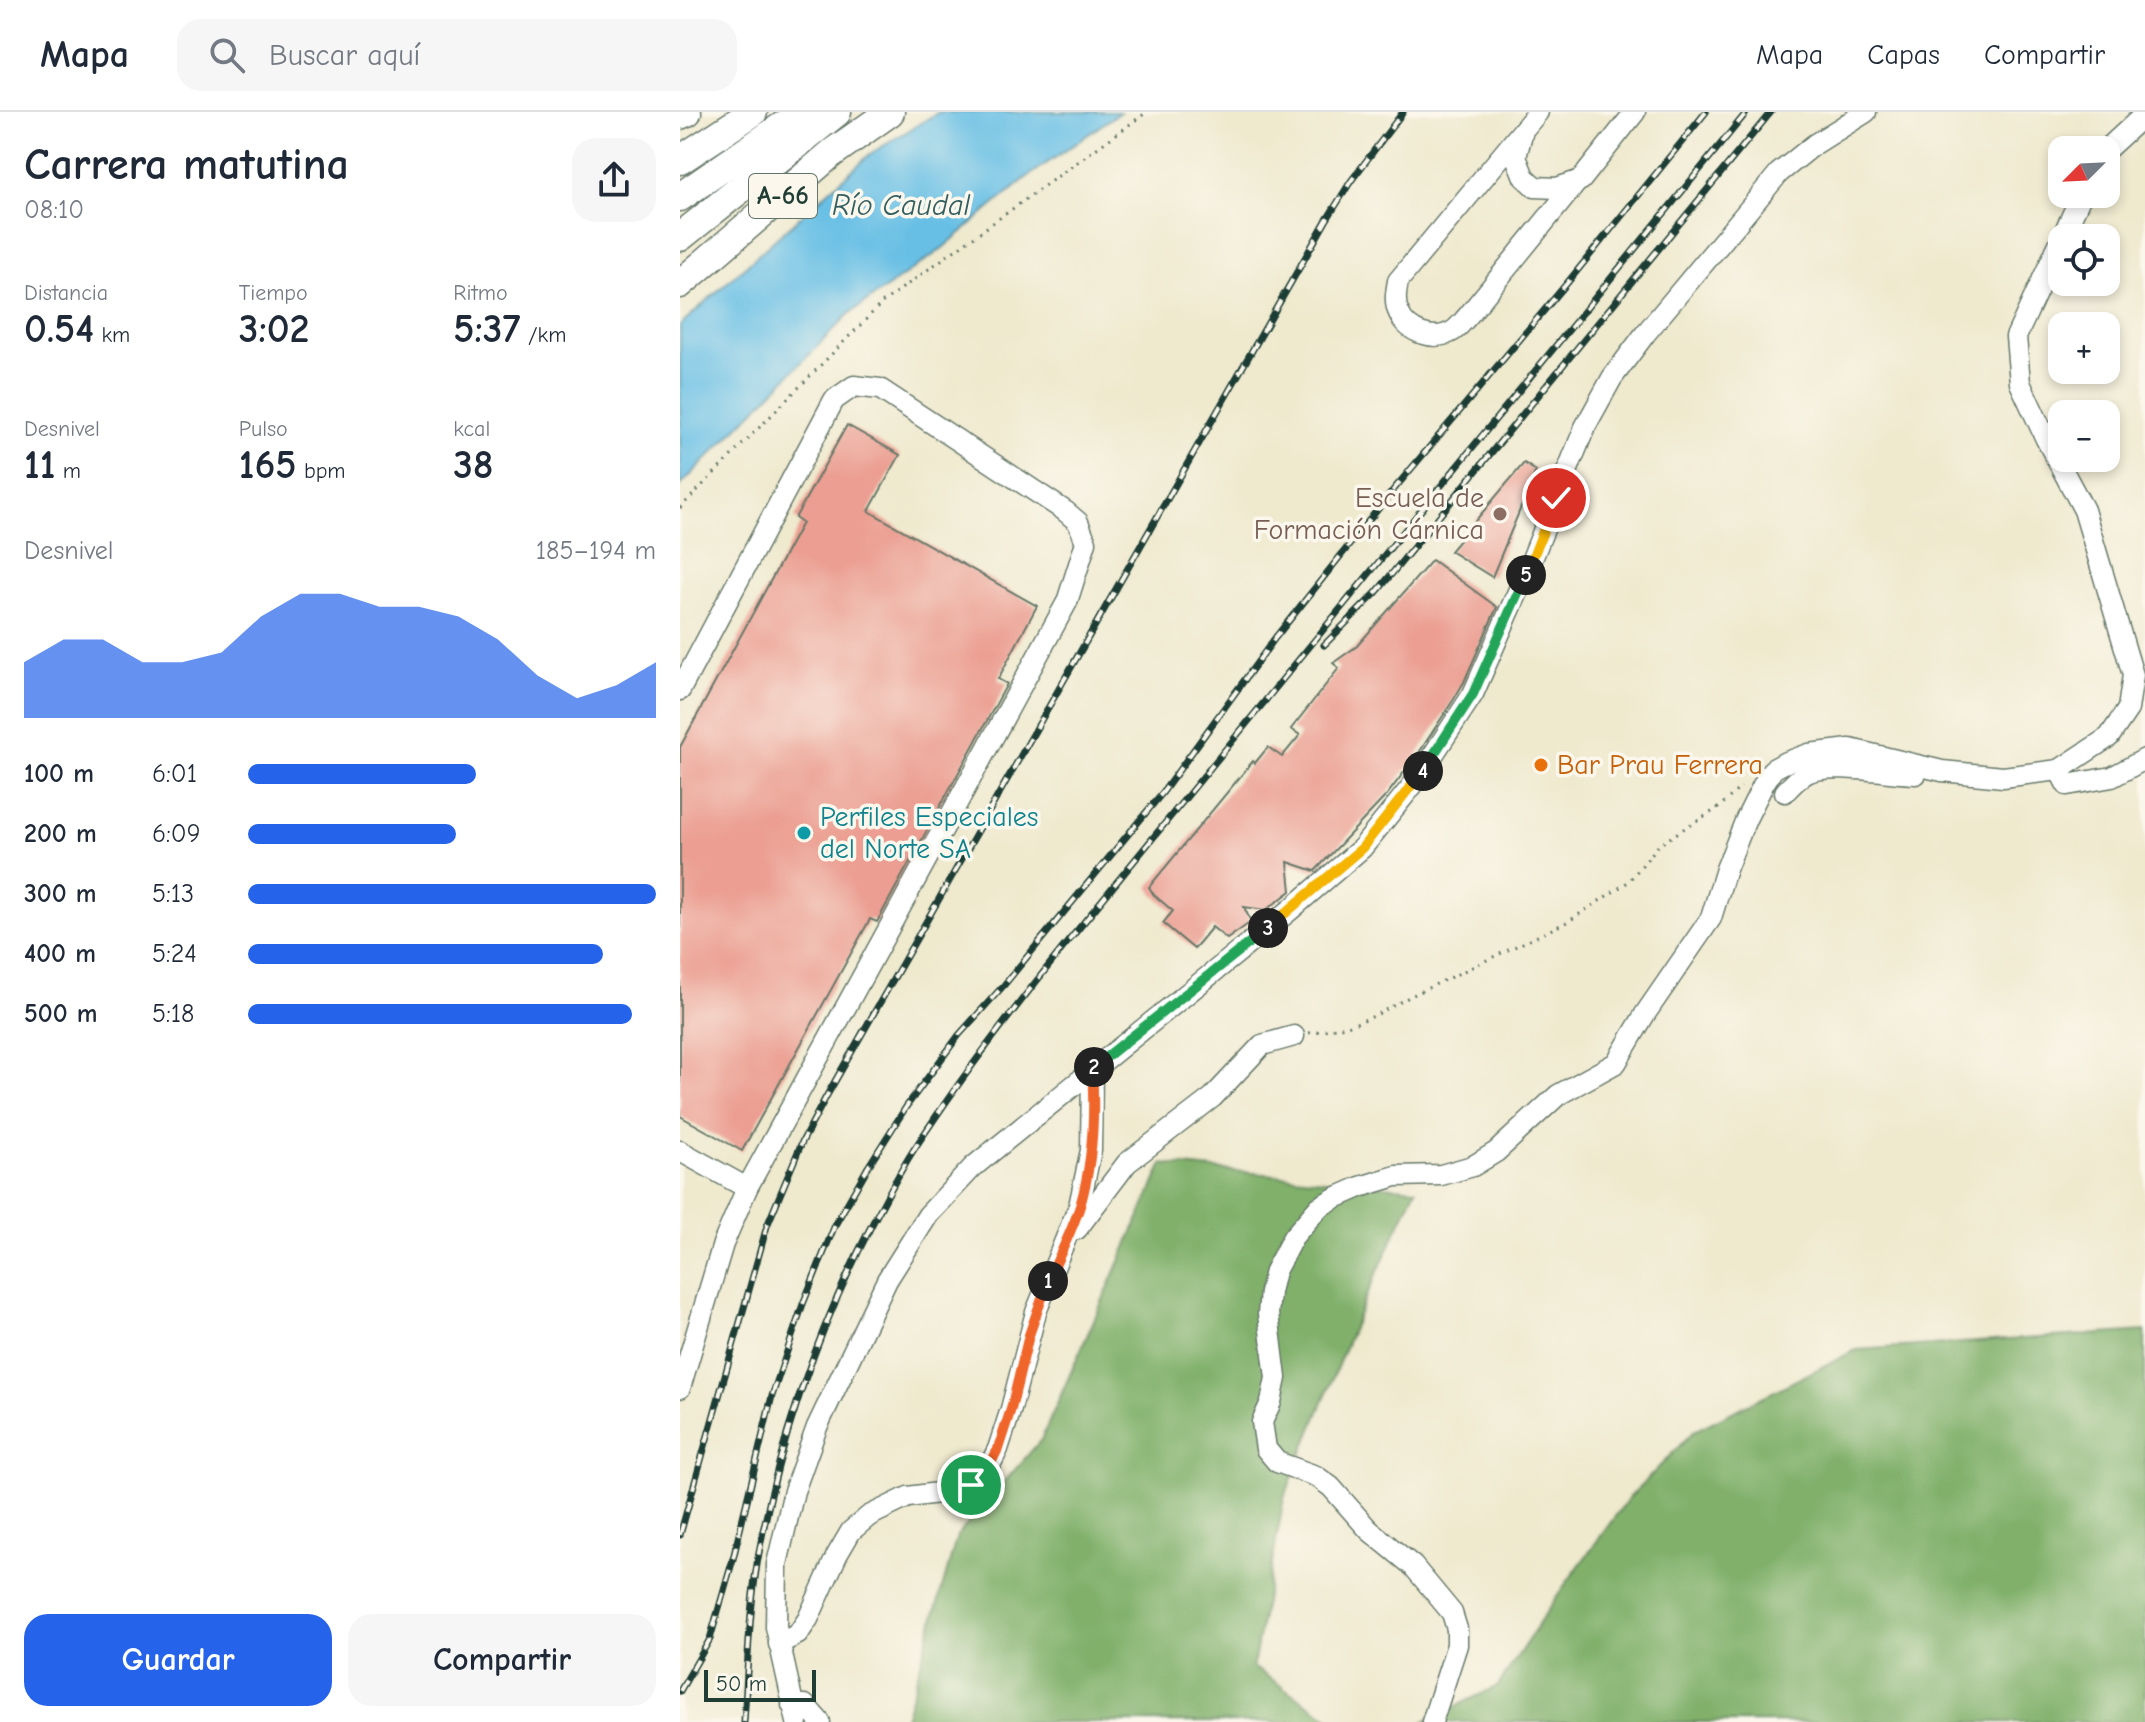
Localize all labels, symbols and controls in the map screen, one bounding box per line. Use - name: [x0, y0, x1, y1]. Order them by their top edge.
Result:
- search box: [177, 19, 737, 91]
- text: Mapa: [40, 33, 129, 77]
- icon: search: [205, 33, 249, 77]
- text: Buscar aquí: [269, 38, 420, 73]
- text: Mapa: [1756, 39, 1823, 71]
- text: Capas: [1867, 39, 1940, 71]
- text: Compartir: [1984, 39, 2105, 71]
- north arrow: [2048, 136, 2120, 208]
- map controls: [2048, 136, 2120, 472]
- button: share: [572, 138, 656, 222]
- text: Carrera matutina: [24, 139, 349, 190]
- road number: A-66: [749, 174, 817, 218]
- water label: Río Caudal: [832, 188, 970, 223]
- text: 08:10: [24, 195, 84, 225]
- button: locate: [2048, 224, 2120, 296]
- text: Distancia: [24, 280, 108, 306]
- text: Tiempo: [239, 280, 308, 306]
- text: Ritmo: [453, 280, 508, 306]
- text: 0.54: [24, 306, 94, 352]
- text: 3:02: [239, 306, 309, 352]
- text: 5:37: [453, 306, 521, 352]
- button: +: [2048, 312, 2120, 384]
- text: km: [94, 322, 130, 348]
- text: /km: [521, 322, 566, 348]
- button: −: [2048, 400, 2120, 472]
- text: Desnivel: [24, 416, 100, 442]
- text: Pulso: [239, 416, 288, 442]
- text: kcal: [453, 416, 490, 442]
- text: 11: [24, 442, 55, 488]
- text: 165: [239, 442, 297, 488]
- text: 38: [453, 442, 494, 488]
- text: m: [55, 458, 81, 484]
- text: bpm: [297, 458, 346, 484]
- pin: [1522, 464, 1590, 532]
- icon: check: [1534, 476, 1578, 520]
- place label: Escuela de Formación Cárnica: [1254, 482, 1484, 546]
- marker: Escuela de Formación Cárnica: [1491, 505, 1509, 523]
- text: Desnivel: [24, 536, 114, 566]
- text: 185–194 m: [536, 536, 656, 566]
- pin: 5: [1506, 555, 1546, 595]
- text: 5: [1520, 562, 1532, 588]
- place label: Bar Prau Ferrera: [1557, 749, 1763, 781]
- pin: 4: [1403, 751, 1443, 791]
- marker: Bar Prau Ferrera: [1532, 756, 1550, 774]
- text: 4: [1418, 758, 1428, 784]
- text: 100 m: [24, 759, 94, 789]
- text: 6:01: [152, 759, 197, 789]
- place label: Perfiles Especiales del Norte SA: [820, 801, 1039, 865]
- text: 200 m: [24, 819, 97, 849]
- text: 6:09: [152, 819, 200, 849]
- marker: Perfiles Especiales del Norte SA: [795, 824, 813, 842]
- text: 300 m: [24, 879, 97, 909]
- text: 5:13: [152, 879, 194, 909]
- pin: 3: [1248, 908, 1288, 948]
- text: 3: [1263, 915, 1273, 941]
- text: 400 m: [24, 939, 96, 969]
- text: 5:24: [152, 939, 197, 969]
- text: 500 m: [24, 999, 98, 1029]
- text: 5:18: [152, 999, 194, 1029]
- pin: 2: [1074, 1047, 1114, 1087]
- text: 2: [1089, 1054, 1099, 1080]
- pin: 1: [1028, 1261, 1068, 1301]
- text: 1: [1044, 1268, 1052, 1294]
- pin: [937, 1451, 1005, 1519]
- icon: arrive: [949, 1463, 993, 1507]
- button: Guardar: [24, 1614, 332, 1706]
- button: Compartir: [348, 1614, 656, 1706]
- scale bar: [704, 1666, 816, 1702]
- text: 50 m: [716, 1671, 767, 1697]

